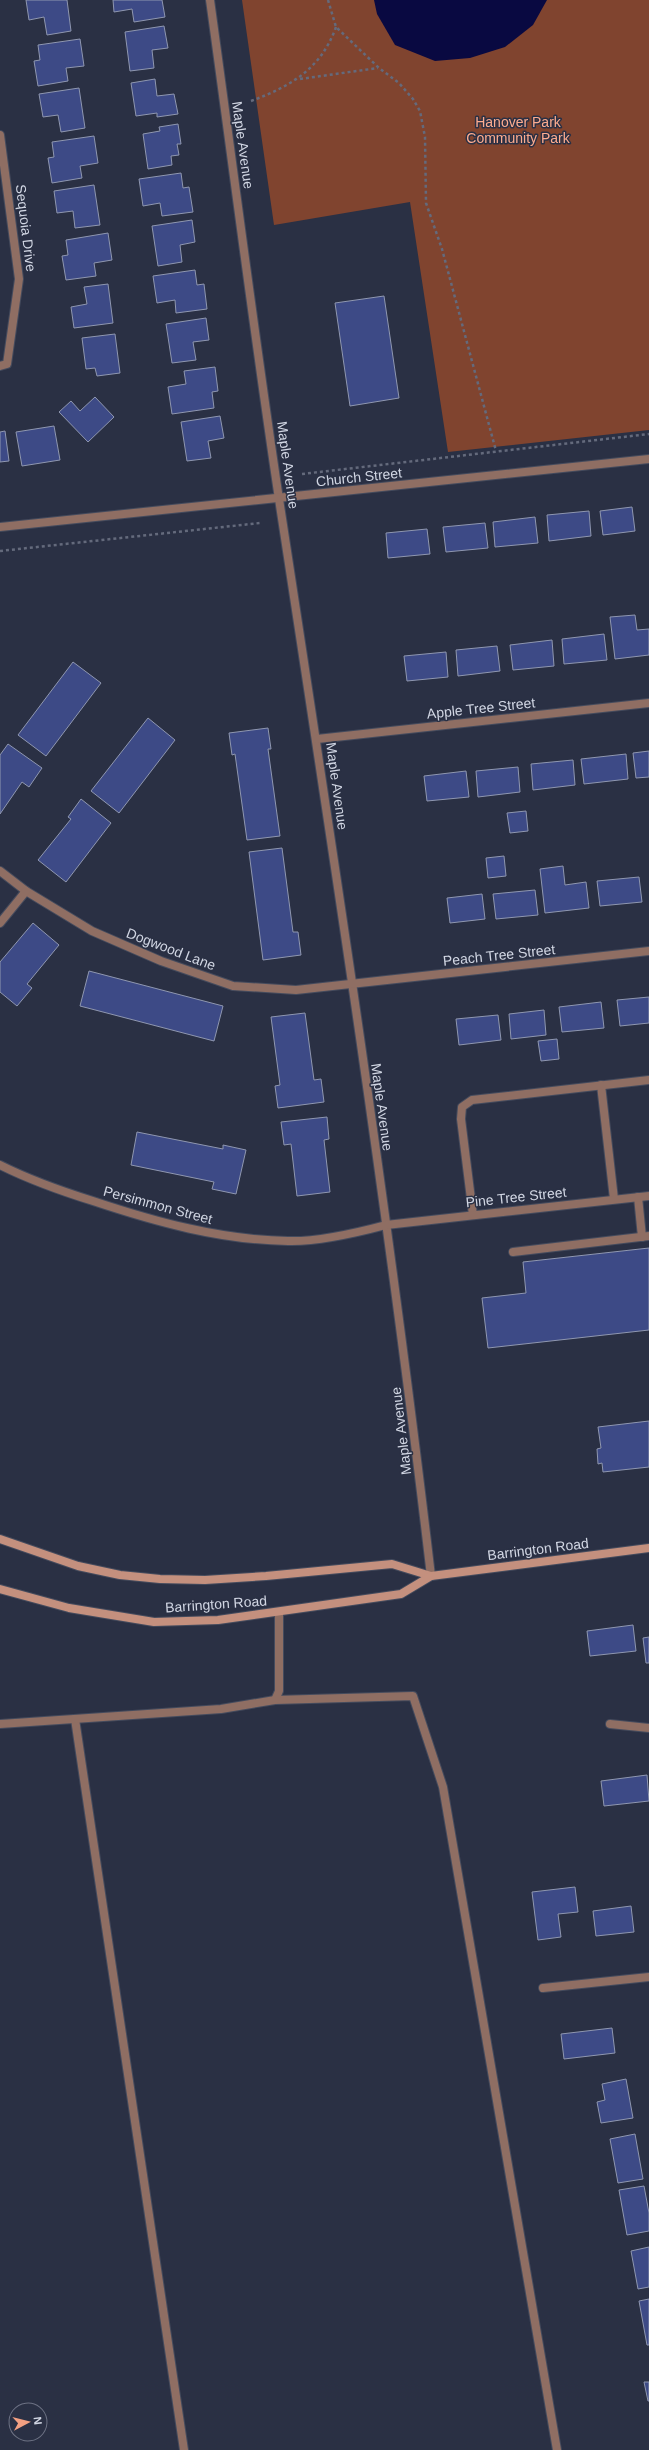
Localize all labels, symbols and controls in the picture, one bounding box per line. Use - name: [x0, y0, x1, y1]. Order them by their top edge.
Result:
- street label: Maple Avenue: [229, 100, 257, 190]
- park label: Hanover Park Community Park: [466, 114, 571, 146]
- street label: Sequoia Drive: [13, 183, 39, 273]
- street label: Maple Avenue: [274, 420, 302, 510]
- street label: Church Street: [315, 465, 403, 489]
- street label: Apple Tree Street: [426, 694, 536, 722]
- street label: Maple Avenue: [323, 741, 351, 831]
- street label: Dogwood Lane: [124, 925, 218, 973]
- street label: Peach Tree Street: [442, 941, 556, 969]
- street label: Maple Avenue: [368, 1062, 396, 1152]
- street label: Persimmon Street: [102, 1183, 214, 1227]
- street label: Pine Tree Street: [465, 1184, 567, 1210]
- street label: Maple Avenue: [388, 1386, 414, 1476]
- street label: Barrington Road: [486, 1535, 590, 1563]
- street label: Barrington Road: [165, 1592, 267, 1616]
- north arrow: [8, 2402, 48, 2442]
- text: N: [31, 2416, 44, 2426]

